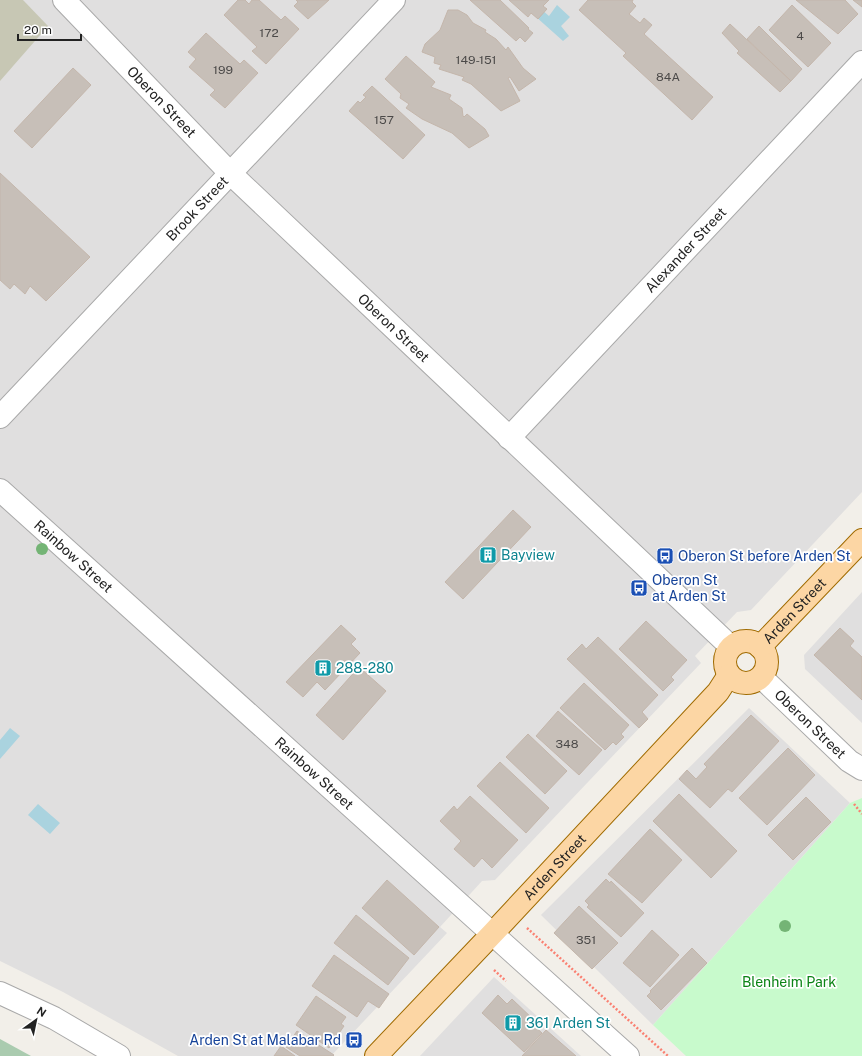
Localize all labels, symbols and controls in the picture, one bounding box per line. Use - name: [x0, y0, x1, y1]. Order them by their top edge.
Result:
- scale bar: [18, 16, 81, 42]
- text: 20 m: [24, 23, 52, 37]
- house number: 172: [259, 26, 279, 40]
- house number: 4: [796, 29, 804, 43]
- house number: 149-151: [456, 53, 497, 67]
- street label: Oberon Street: [124, 63, 199, 141]
- house number: 199: [213, 63, 233, 77]
- house number: 84A: [656, 70, 680, 84]
- house number: 157: [374, 113, 394, 127]
- street label: Brook Street: [163, 173, 231, 244]
- street label: Alexander Street: [642, 204, 729, 296]
- street label: Oberon Street: [355, 290, 433, 365]
- street label: Rainbow Street: [31, 517, 116, 596]
- building icon: Bayview: [478, 545, 498, 565]
- bus stop icon: Oberon St before Arden St: [655, 546, 675, 566]
- place label: Bayview: [501, 547, 555, 563]
- place label: Oberon St before Arden St: [678, 548, 851, 564]
- place label: Oberon St at Arden St: [652, 572, 726, 604]
- street label: Arden Street: [760, 575, 829, 647]
- bus stop icon: Oberon St at Arden St: [629, 578, 649, 598]
- building icon: 288-280: [313, 658, 333, 678]
- place label: 288-280: [336, 660, 394, 676]
- street label: Oberon Street: [771, 686, 849, 762]
- street label: Rainbow Street: [272, 734, 357, 813]
- house number: 348: [556, 737, 579, 751]
- street label: Arden Street: [520, 831, 589, 903]
- house number: 351: [576, 933, 596, 947]
- park label: Blenheim Park: [742, 974, 836, 990]
- north arrow: [16, 1000, 56, 1040]
- text: N: [35, 1004, 48, 1019]
- building icon: 361 Arden St: [503, 1013, 523, 1033]
- place label: 361 Arden St: [526, 1015, 610, 1031]
- bus stop icon: Arden St at Malabar Rd: [344, 1030, 364, 1050]
- place label: Arden St at Malabar Rd: [189, 1032, 341, 1048]

